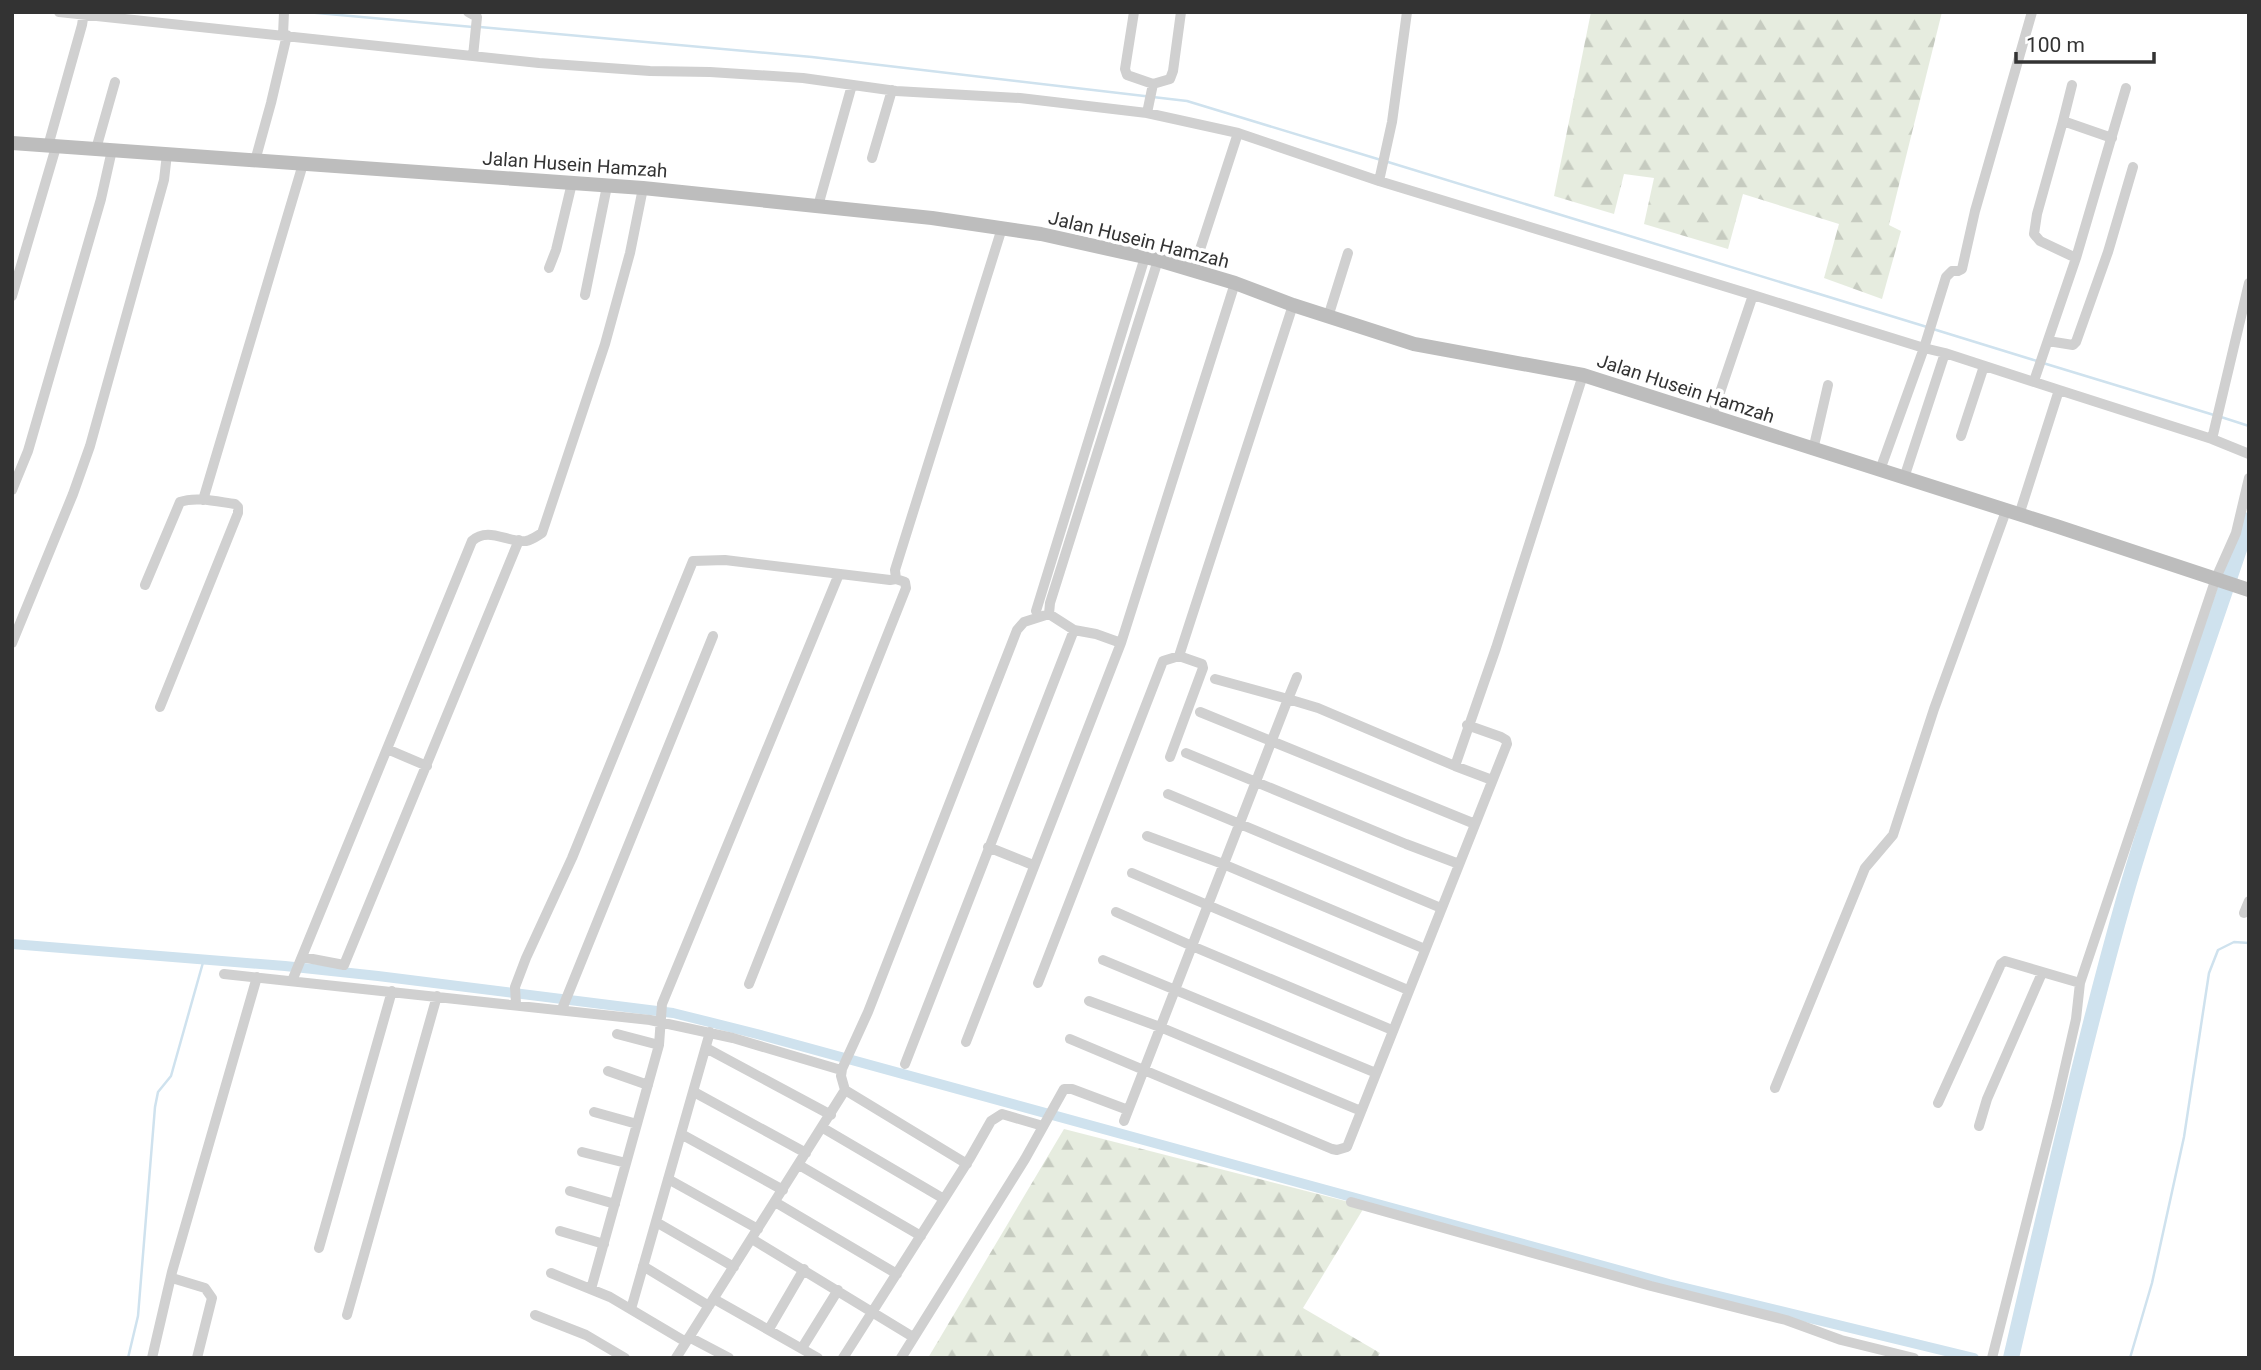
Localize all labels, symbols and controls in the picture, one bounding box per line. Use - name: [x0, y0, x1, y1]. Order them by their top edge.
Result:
- scale bar: [2016, 21, 2154, 65]
- text: 100 m: [2026, 33, 2085, 57]
- street label: Jalan Husein Hamzah: [482, 147, 668, 182]
- street label: Jalan Husein Hamzah: [1046, 206, 1232, 273]
- street label: Jalan Husein Hamzah: [1594, 349, 1778, 428]

